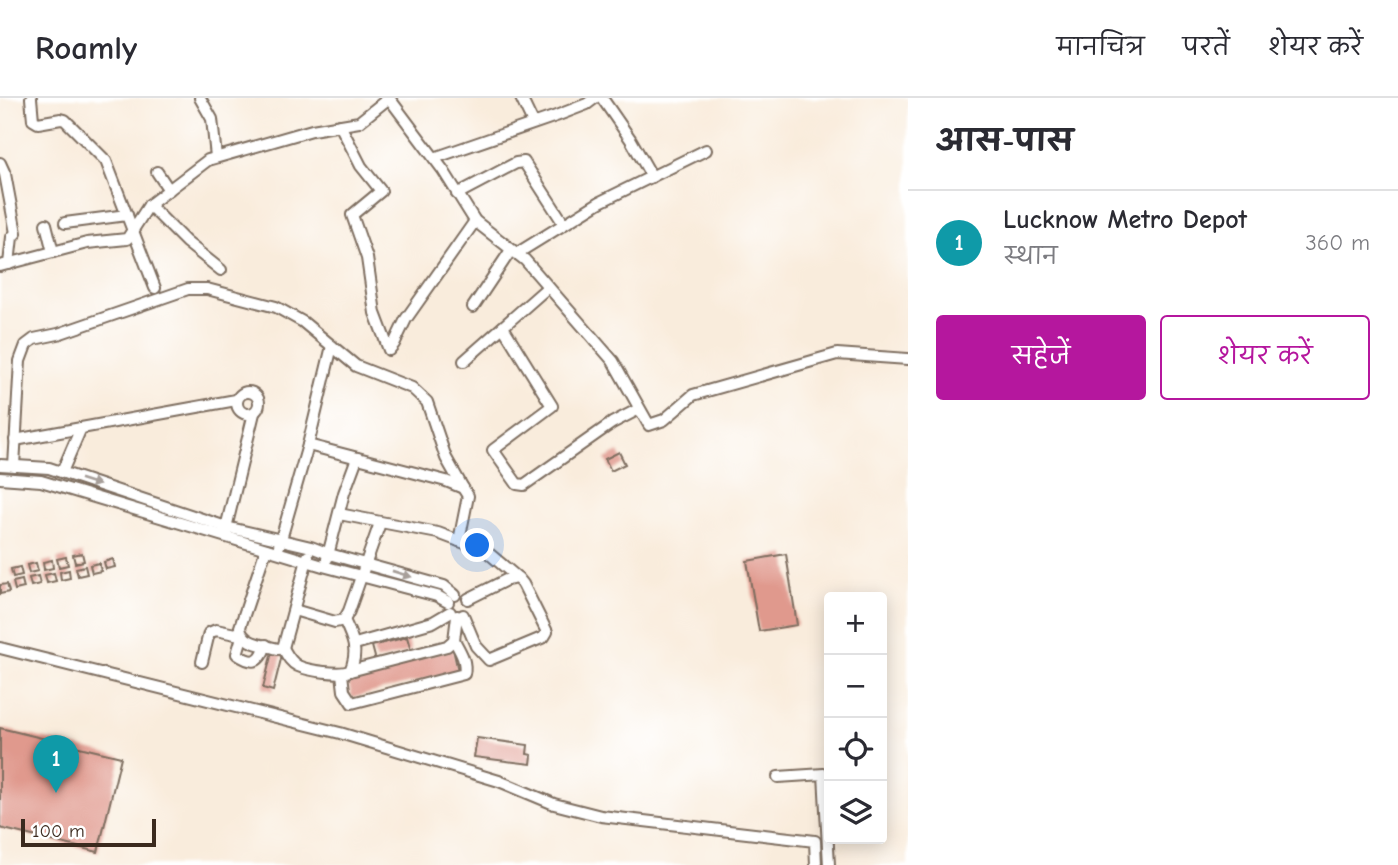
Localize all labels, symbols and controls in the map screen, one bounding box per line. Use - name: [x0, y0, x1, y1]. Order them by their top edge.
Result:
- text: Roamly: [35, 29, 137, 67]
- text: मानचित्र: [1057, 33, 1145, 61]
- text: परतें: [1183, 33, 1230, 61]
- text: शेयर करें: [1268, 33, 1363, 61]
- text: आस-पास: [936, 124, 1073, 159]
- text: Lucknow Metro Depot: [1003, 205, 1247, 235]
- text: 1: [954, 229, 964, 256]
- text: 360 m: [1305, 229, 1370, 256]
- text: स्थान: [1003, 243, 1058, 270]
- button: सहेजें: [936, 315, 1146, 400]
- button: शेयर करें: [1160, 315, 1370, 400]
- one-way arrow: [80, 477, 101, 488]
- your location: [460, 528, 494, 562]
- one-way arrow: [392, 569, 413, 579]
- map controls: [824, 592, 887, 844]
- button: +: [824, 592, 887, 655]
- button: −: [824, 655, 887, 718]
- button: locate: [824, 718, 887, 781]
- pin: 1: [33, 735, 79, 793]
- button: layers: [824, 781, 887, 844]
- scale bar: [21, 816, 156, 848]
- text: 100 m: [32, 820, 85, 842]

